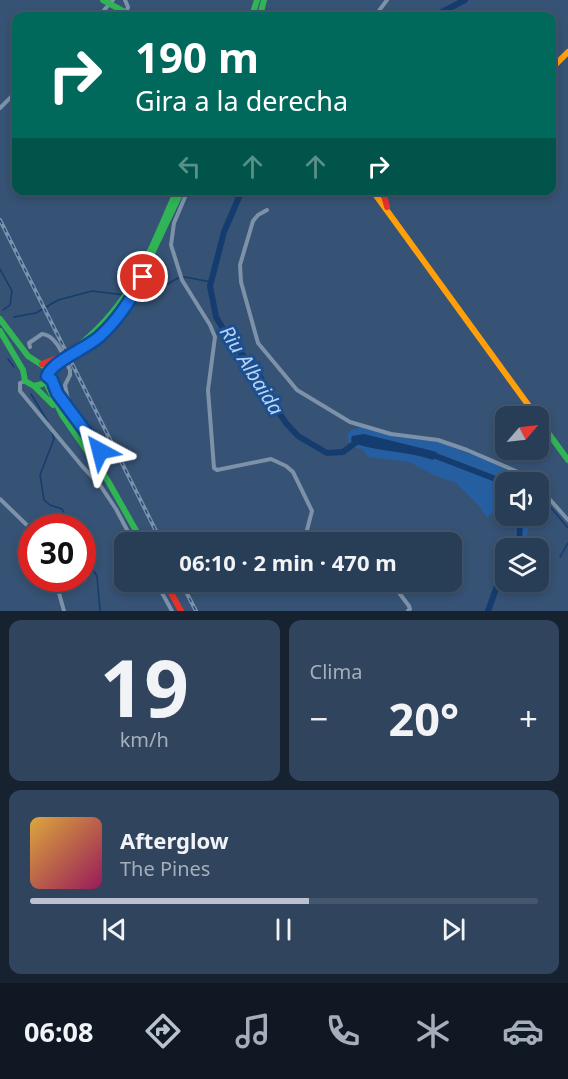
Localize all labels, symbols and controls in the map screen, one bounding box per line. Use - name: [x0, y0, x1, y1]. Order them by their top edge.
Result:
- text: 190 m: [135, 28, 259, 85]
- icon: right: [36, 36, 114, 114]
- text: Gira a la derecha: [135, 82, 348, 119]
- icon: left: [173, 150, 206, 183]
- icon: ahead: [236, 150, 269, 183]
- icon: ahead: [299, 150, 332, 183]
- icon: right: [362, 150, 395, 183]
- pin: [117, 251, 168, 302]
- icon: arrive: [126, 260, 159, 293]
- water label: Riu Albaida: [214, 320, 290, 420]
- north arrow: [495, 406, 549, 460]
- map controls: [495, 406, 549, 592]
- position arrow: [68, 419, 132, 483]
- button: sound: [495, 472, 549, 526]
- speed limit sign: 30: [18, 514, 96, 592]
- button: layers: [495, 538, 549, 592]
- text: 06:10 · 2 min · 470 m: [179, 547, 397, 577]
- text: 19: [100, 634, 189, 740]
- text: Clima: [310, 658, 362, 685]
- text: 20°: [388, 688, 459, 749]
- text: −: [310, 696, 328, 741]
- text: +: [519, 696, 538, 741]
- text: km/h: [120, 726, 169, 753]
- text: Afterglow: [120, 825, 229, 855]
- text: The Pines: [120, 855, 210, 882]
- icon: previous: [98, 913, 131, 946]
- icon: pause: [267, 913, 300, 946]
- icon: next: [437, 913, 470, 946]
- icon: directions: [142, 1010, 184, 1052]
- icon: music: [232, 1010, 274, 1052]
- icon: phone: [322, 1010, 364, 1052]
- icon: climate: [412, 1010, 454, 1052]
- icon: car: [502, 1010, 544, 1052]
- text: 06:08: [24, 1013, 93, 1050]

